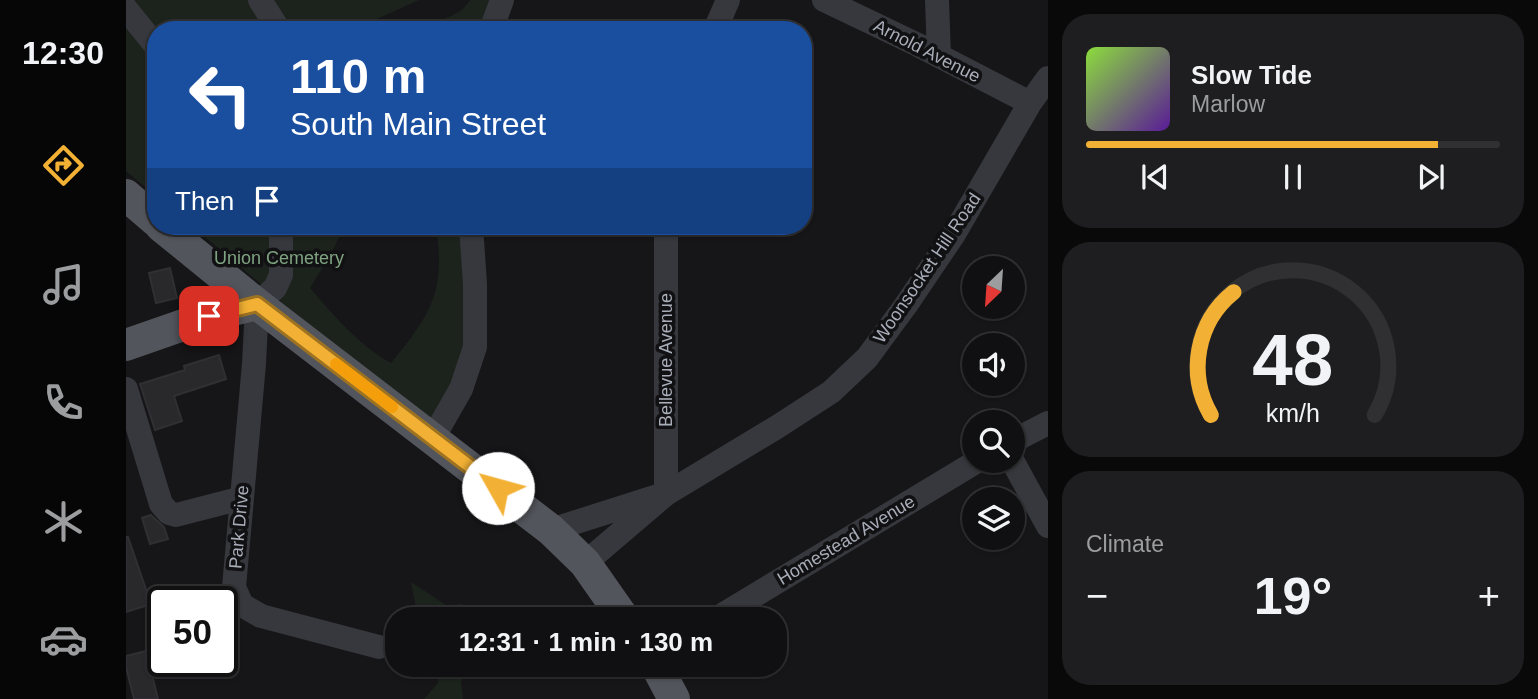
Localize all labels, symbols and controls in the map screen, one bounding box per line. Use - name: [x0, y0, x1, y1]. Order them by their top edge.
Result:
- street label: Arnold Avenue: [870, 16, 984, 86]
- text: 12:30: [22, 35, 104, 71]
- icon: left: [175, 49, 266, 140]
- text: 110 m: [290, 49, 426, 103]
- text: Slow Tide: [1191, 60, 1312, 90]
- text: Marlow: [1191, 91, 1265, 117]
- text: South Main Street: [290, 106, 546, 142]
- icon: directions: [39, 141, 88, 190]
- icon: previous: [1136, 158, 1174, 196]
- icon: pause: [1274, 158, 1312, 196]
- icon: next: [1412, 158, 1450, 196]
- icon: arrive: [248, 182, 286, 220]
- text: Then: [175, 186, 234, 216]
- street label: Woonsocket Hill Road: [869, 189, 985, 347]
- park label: Union Cemetery: [214, 248, 344, 268]
- north arrow: [962, 256, 1026, 318]
- map controls: [962, 256, 1025, 550]
- icon: music: [39, 260, 88, 309]
- pin: [179, 286, 239, 346]
- street label: Bellevue Avenue: [656, 293, 676, 427]
- icon: arrive: [190, 297, 228, 335]
- text: 48: [1253, 320, 1333, 401]
- button: sound: [962, 333, 1025, 396]
- icon: phone: [39, 378, 88, 427]
- text: km/h: [1266, 399, 1320, 427]
- button: search: [962, 410, 1025, 473]
- position arrow: [461, 451, 535, 525]
- street label: Park Drive: [225, 484, 253, 570]
- button: layers: [962, 487, 1025, 550]
- street label: Homestead Avenue: [774, 491, 918, 589]
- icon: climate: [39, 497, 88, 546]
- text: Climate: [1086, 531, 1164, 557]
- text: 19°: [1254, 567, 1332, 625]
- text: −: [1086, 575, 1108, 617]
- text: +: [1478, 575, 1500, 617]
- speed limit sign: 50: [147, 586, 238, 677]
- icon: car: [39, 615, 88, 664]
- text: 12:31 · 1 min · 130 m: [459, 627, 713, 657]

